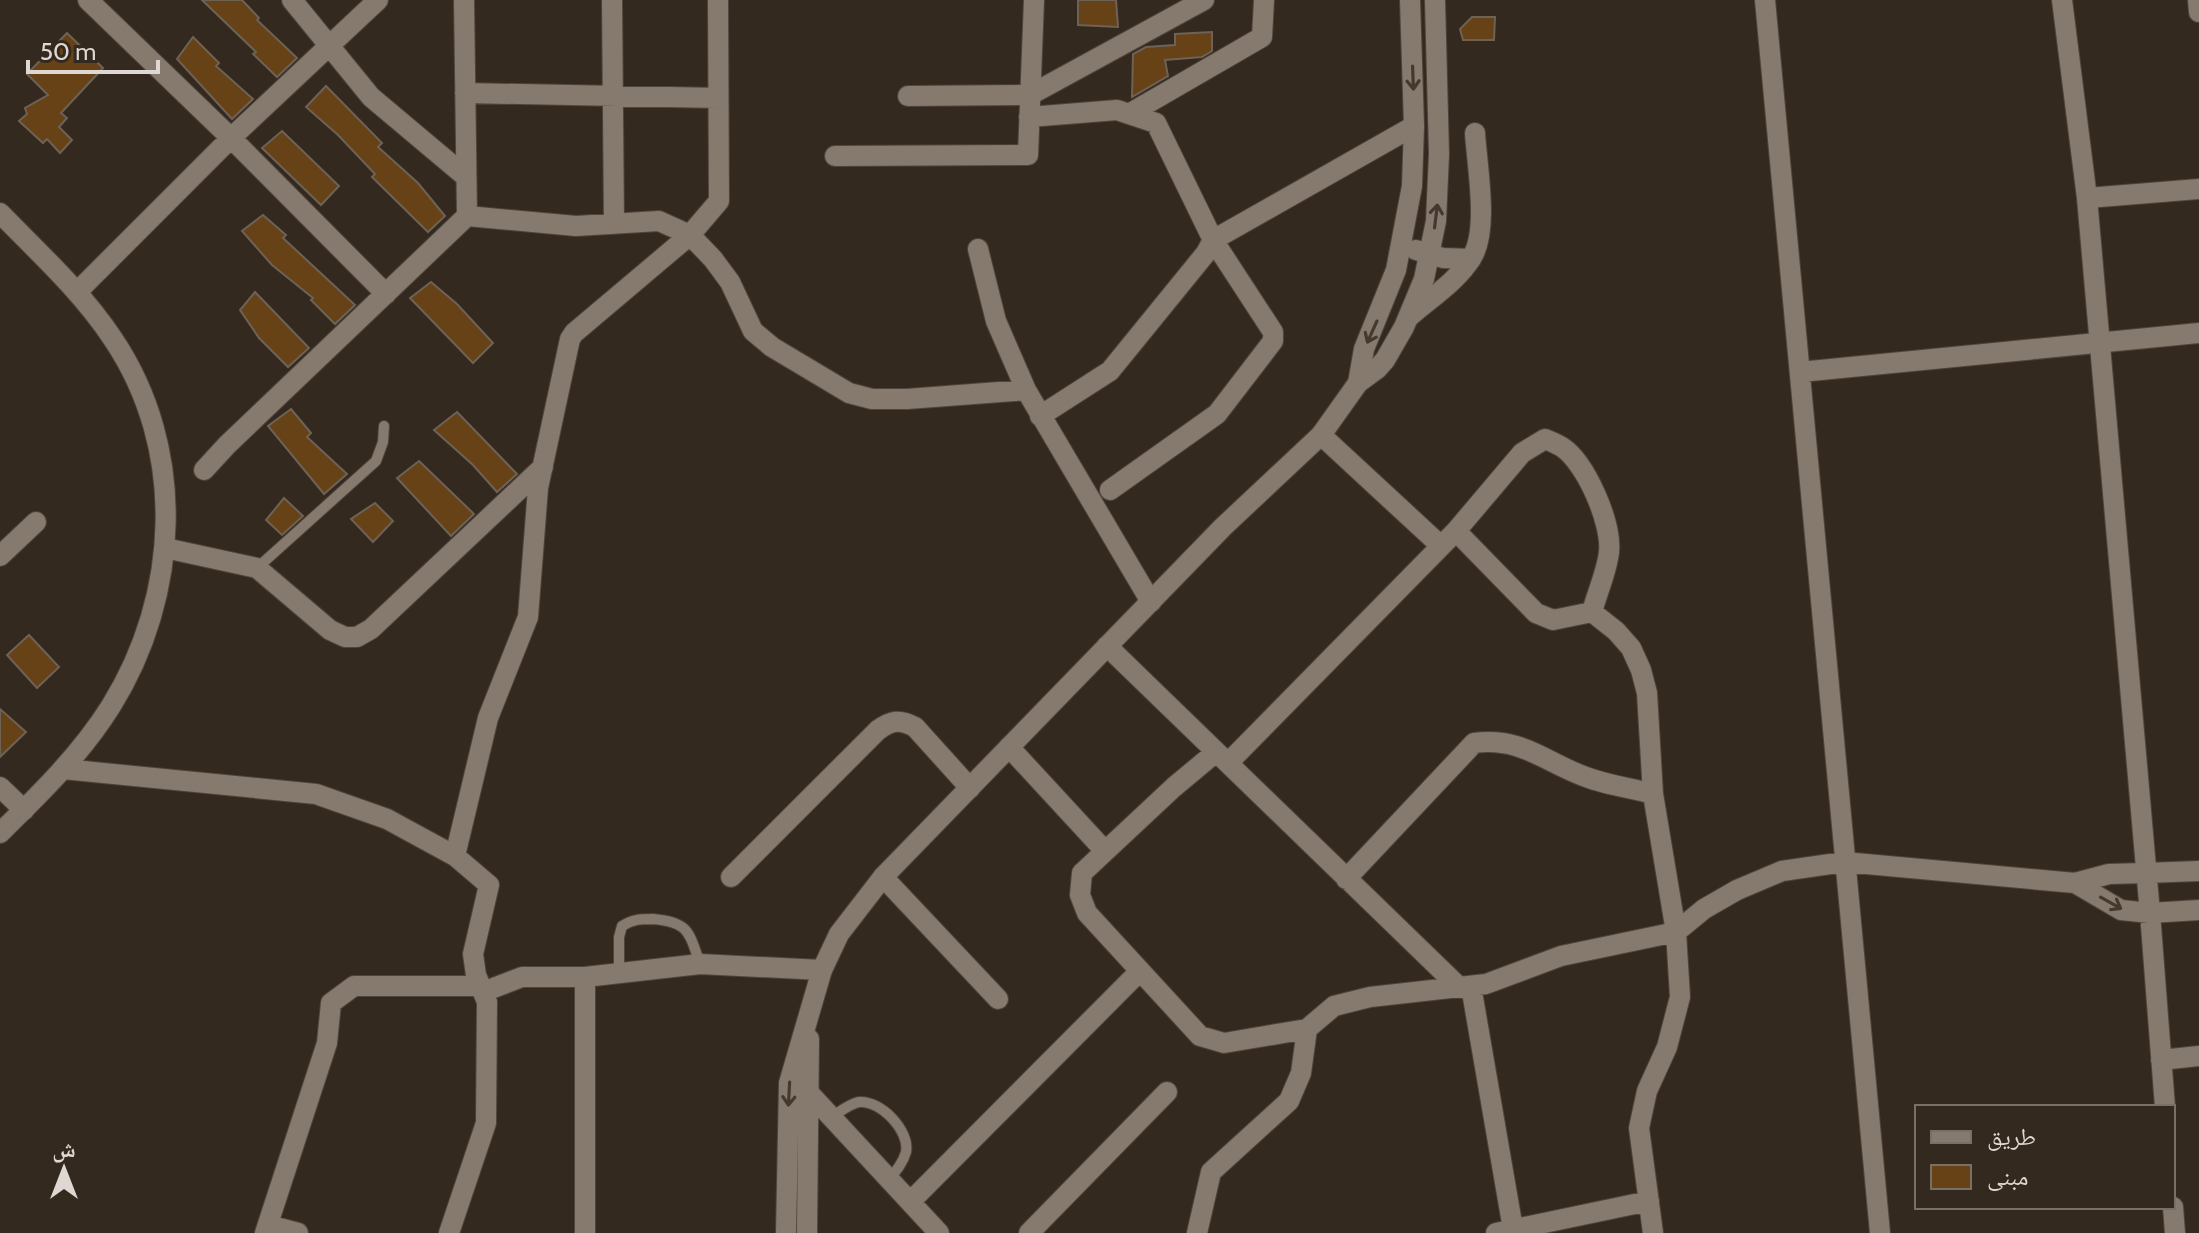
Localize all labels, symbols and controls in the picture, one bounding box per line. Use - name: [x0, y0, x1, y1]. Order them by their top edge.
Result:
- scale bar: [28, 24, 158, 74]
- text: 50 m: [40, 37, 96, 66]
- one-way arrow: [1405, 64, 1420, 91]
- one-way arrow: [1428, 203, 1443, 230]
- one-way arrow: [1364, 320, 1379, 344]
- one-way arrow: [2099, 895, 2122, 911]
- one-way arrow: [781, 1080, 796, 1107]
- legend: [1915, 1105, 2175, 1209]
- text: طريق: [1987, 1122, 2036, 1151]
- north arrow: [24, 1129, 104, 1209]
- text: ش: [52, 1136, 76, 1163]
- text: مبنى: [1987, 1162, 2028, 1191]

